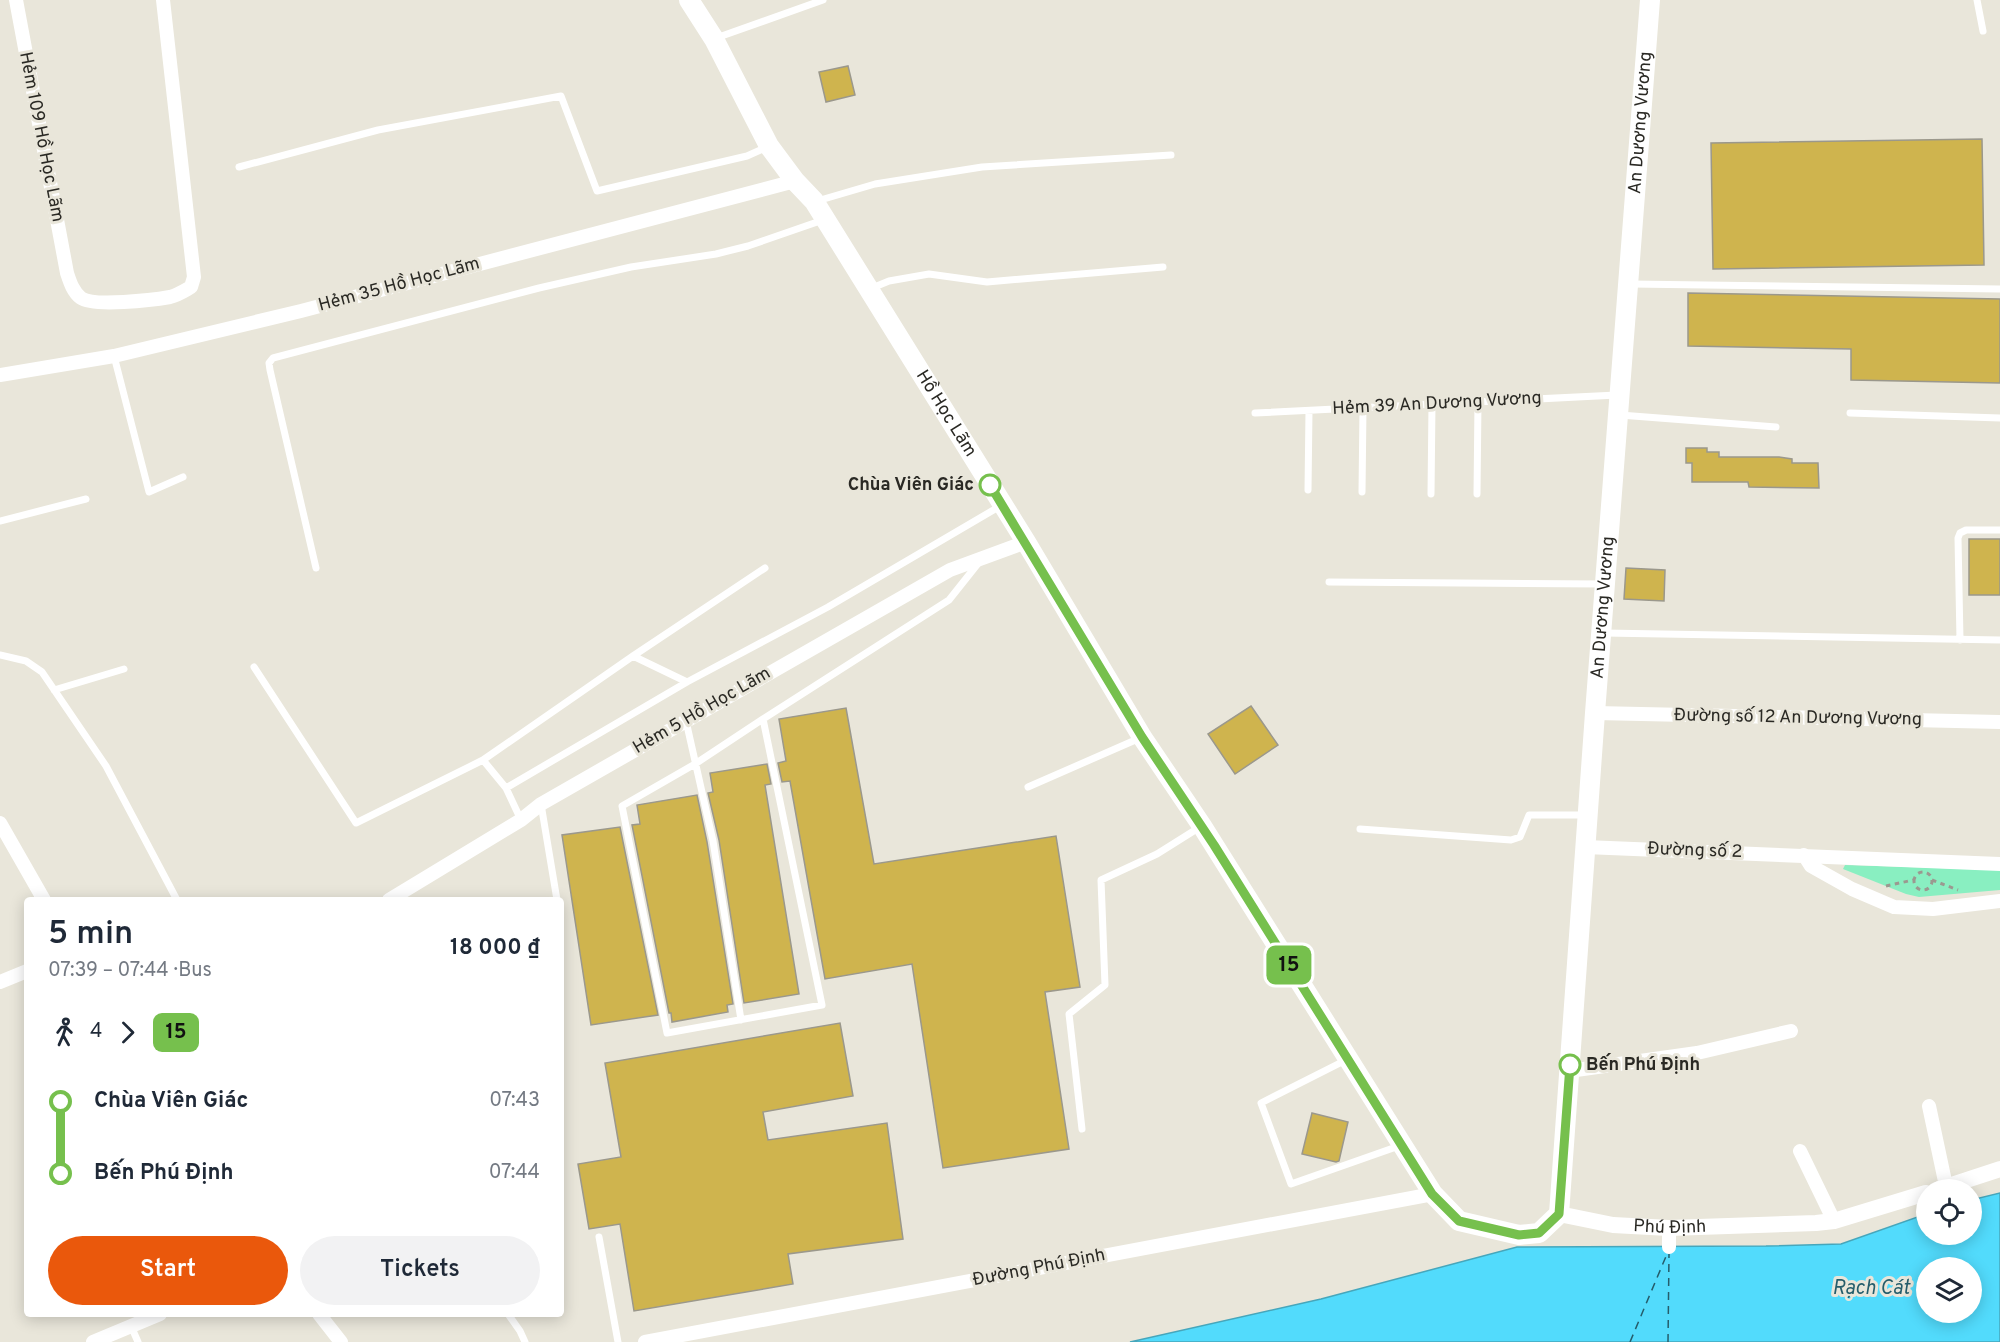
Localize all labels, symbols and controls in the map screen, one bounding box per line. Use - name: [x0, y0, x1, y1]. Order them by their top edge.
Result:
- street label: Hẻm 109 Hồ Học Lãm: [13, 50, 70, 224]
- street label: An Dương Vương: [1624, 51, 1657, 195]
- street label: Hẻm 35 Hồ Học Lãm: [316, 251, 482, 318]
- street label: Hồ Học Lãm: [910, 366, 982, 461]
- street label: Hẻm 39 An Dương Vương: [1332, 387, 1542, 421]
- place label: Chùa Viên Giác: [848, 474, 974, 497]
- marker: Chùa Viên Giác: [979, 474, 1001, 496]
- street label: An Dương Vương: [1586, 535, 1620, 680]
- street label: Hẻm 5 Hồ Học Lãm: [629, 661, 775, 760]
- street label: Đường số 12 An Dương Vương: [1674, 703, 1922, 732]
- street label: Đường số 2: [1647, 837, 1743, 864]
- text: 5 min: [48, 914, 133, 956]
- text: 18 000 ₫: [450, 935, 540, 962]
- line badge: 15: [1262, 946, 1316, 984]
- text: 15: [1278, 952, 1300, 979]
- text: 07:39 – 07:44 · Bus: [48, 958, 212, 984]
- icon: walk: [48, 1016, 81, 1049]
- icon: forward: [111, 1016, 144, 1049]
- text: 4: [90, 1019, 102, 1045]
- text: 15: [165, 1019, 187, 1046]
- place label: Bến Phú Định: [1586, 1053, 1700, 1077]
- marker: Bến Phú Định: [1559, 1054, 1581, 1076]
- text: Chùa Viên Giác: [94, 1088, 248, 1115]
- text: 07:43: [489, 1088, 540, 1114]
- text: Bến Phú Định: [94, 1160, 234, 1187]
- text: 07:44: [489, 1160, 540, 1186]
- map controls: [1916, 1179, 1982, 1323]
- button: locate: [1916, 1179, 1982, 1245]
- street label: Phú Định: [1633, 1215, 1707, 1239]
- button: Start: [48, 1236, 288, 1305]
- button: Tickets: [300, 1236, 540, 1305]
- street label: Đường Phú Định: [971, 1244, 1107, 1292]
- button: layers: [1916, 1257, 1982, 1323]
- water label: Rạch Cát: [1832, 1276, 1911, 1302]

